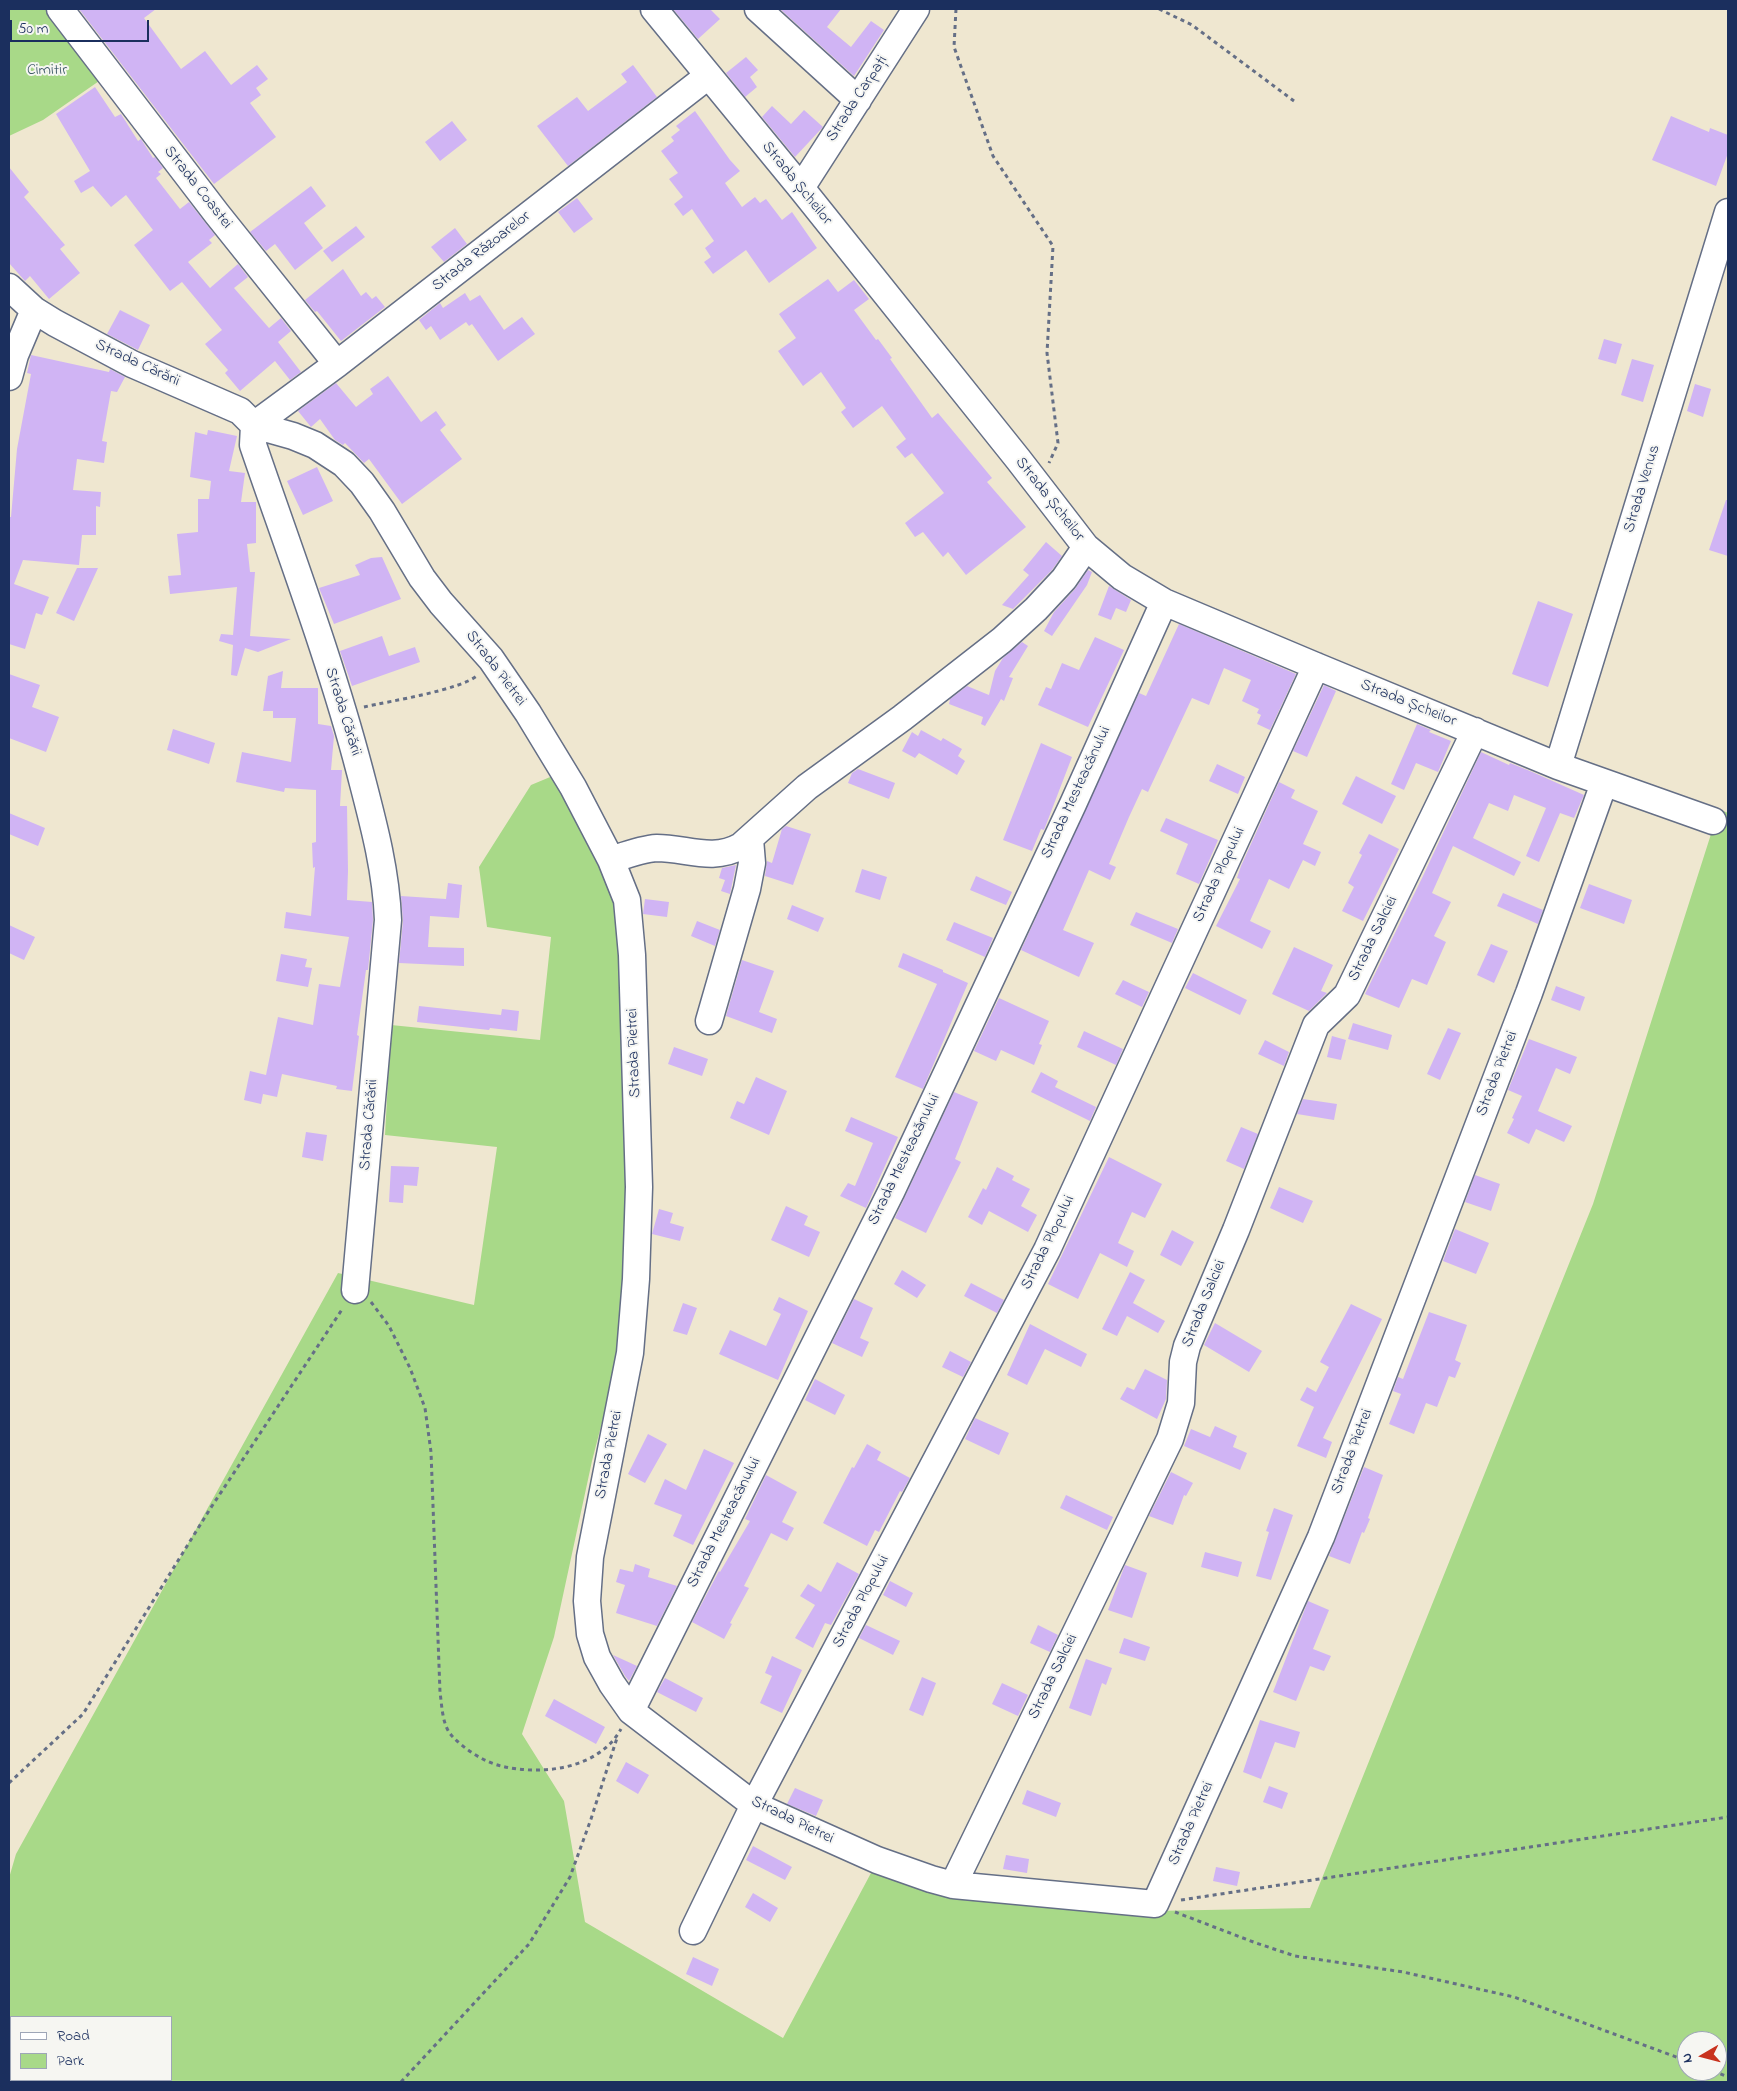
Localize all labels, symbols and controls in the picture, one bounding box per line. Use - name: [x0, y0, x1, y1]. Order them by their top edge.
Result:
- scale bar: [12, 10, 151, 42]
- text: 50 m: [18, 18, 48, 40]
- street label: Strada Carpați: [823, 52, 893, 146]
- park label: Cimitir: [27, 61, 67, 81]
- street label: Strada Șcheilor: [756, 138, 836, 230]
- street label: Strada Coastei: [159, 143, 235, 233]
- street label: Strada Răzoarelor: [429, 208, 535, 296]
- street label: Strada Cărării: [91, 336, 183, 392]
- street label: Strada Venus: [1621, 443, 1665, 535]
- street label: Strada Șcheilor: [1010, 454, 1088, 546]
- street label: Strada Pietrei: [460, 627, 530, 711]
- street label: Strada Cărării: [319, 665, 365, 759]
- street label: Strada Șcheilor: [1357, 676, 1459, 732]
- street label: Strada Mesteacănului: [1038, 724, 1116, 862]
- street label: Strada Plopului: [1190, 824, 1250, 926]
- street label: Strada Salciei: [1345, 893, 1403, 985]
- street label: Strada Pietrei: [624, 1008, 646, 1098]
- street label: Strada Pietrei: [1473, 1029, 1523, 1119]
- street label: Strada Cărării: [356, 1079, 384, 1171]
- street label: Strada Mesteacănului: [865, 1091, 945, 1229]
- street label: Strada Plopului: [1018, 1193, 1080, 1293]
- street label: Strada Salciei: [1179, 1258, 1231, 1350]
- street label: Strada Pietrei: [1328, 1407, 1378, 1497]
- street label: Strada Pietrei: [592, 1409, 628, 1501]
- street label: Strada Mesteacănului: [684, 1455, 766, 1591]
- street label: Strada Plopului: [829, 1552, 895, 1652]
- street label: Strada Salciei: [1025, 1631, 1083, 1723]
- street label: Strada Pietrei: [1165, 1779, 1219, 1869]
- street label: Strada Pietrei: [748, 1793, 836, 1849]
- legend: [10, 2016, 172, 2081]
- text: Road: [57, 2025, 90, 2047]
- north arrow: [1677, 2031, 1727, 2081]
- text: Park: [57, 2050, 84, 2072]
- text: N: [1677, 2052, 1699, 2064]

